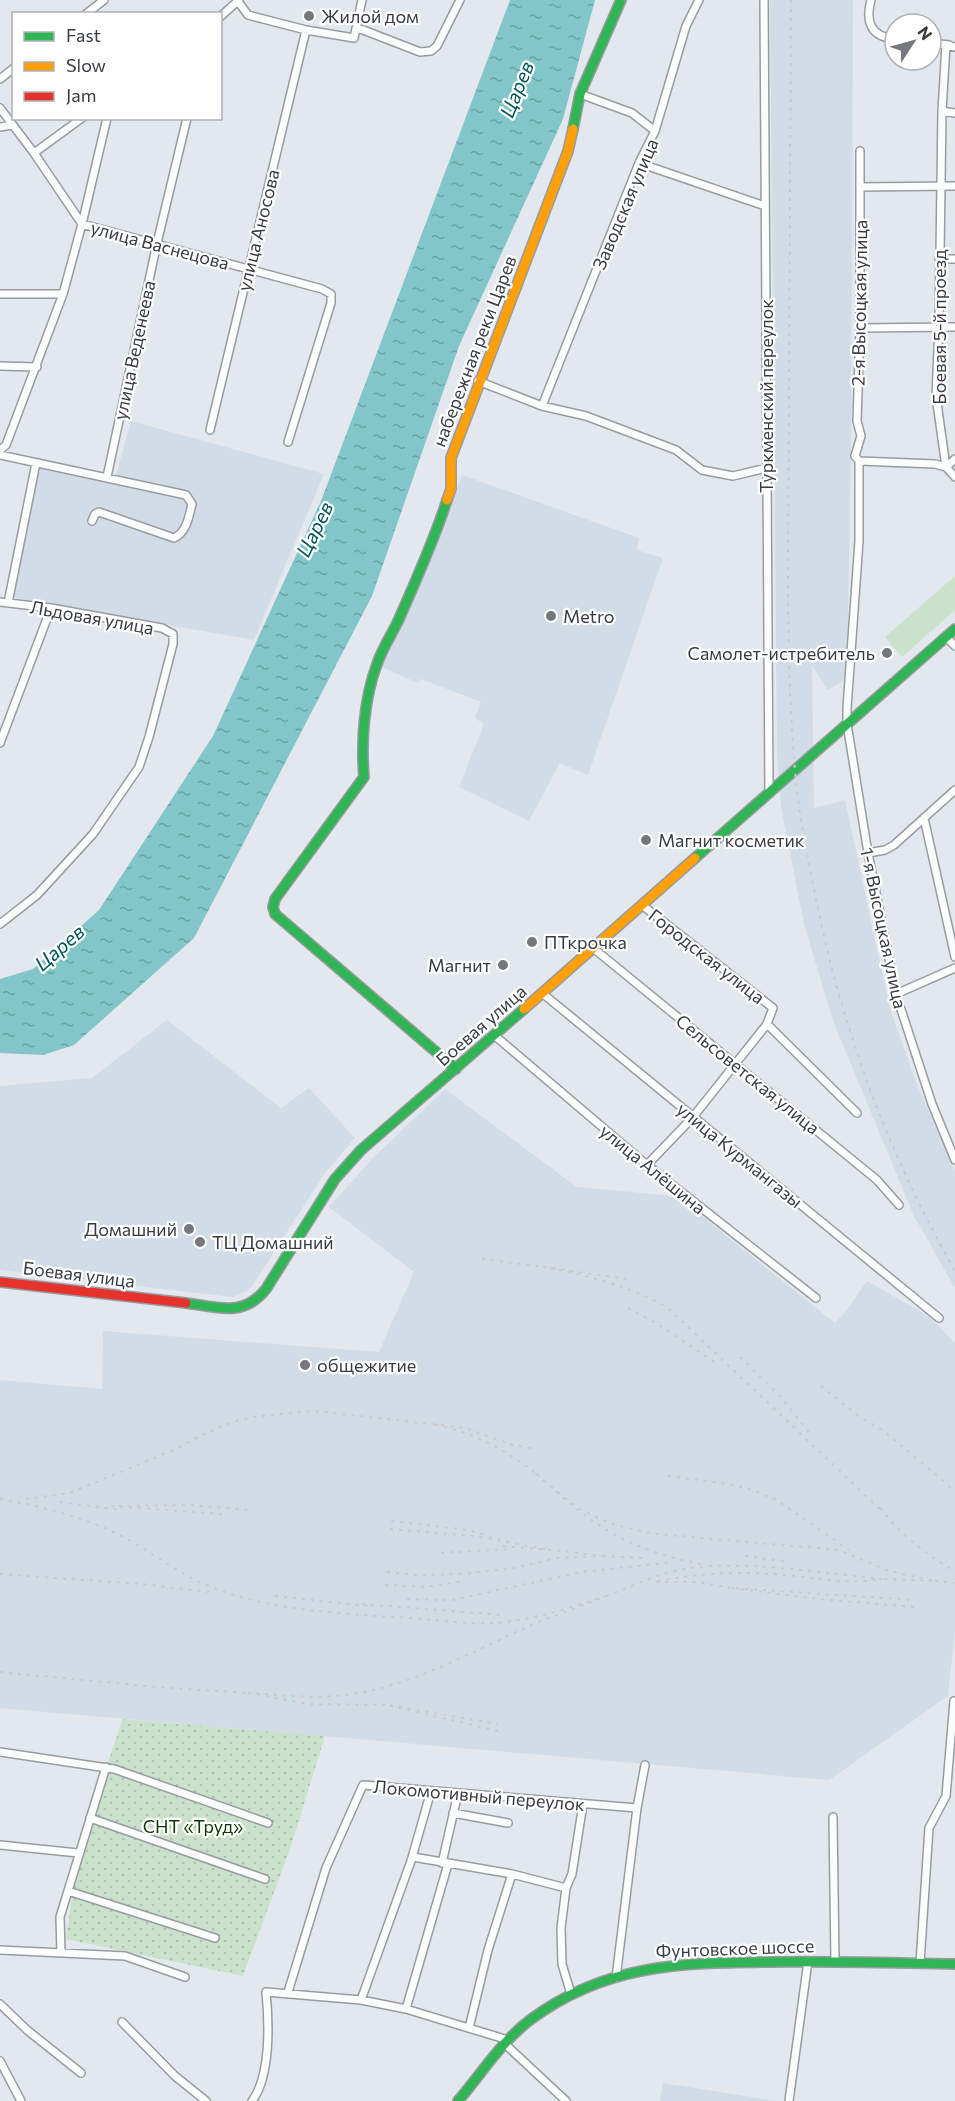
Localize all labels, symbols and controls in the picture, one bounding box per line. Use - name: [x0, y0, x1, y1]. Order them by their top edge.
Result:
- place label: Жилой дом: [321, 5, 419, 27]
- marker: Жилой дом: [302, 9, 316, 23]
- legend: [12, 12, 222, 120]
- north arrow: [883, 12, 943, 72]
- text: N: [914, 22, 937, 43]
- text: Fast: [66, 24, 101, 46]
- text: Slow: [66, 54, 106, 76]
- water label: Царев: [494, 57, 538, 121]
- text: Jam: [66, 84, 96, 106]
- street label: Заводская улица: [587, 135, 663, 273]
- street label: улица Аносова: [232, 167, 284, 293]
- street label: улица Васнецова: [88, 216, 232, 274]
- street label: 2-я Высоцкая улица: [847, 220, 871, 386]
- street label: Боевая 5-й проезд: [928, 249, 950, 405]
- street label: набережная реки Царев: [427, 252, 521, 450]
- street label: улица Веденеева: [108, 278, 160, 422]
- street label: Туркменский переулок: [755, 299, 777, 493]
- water label: Царев: [290, 497, 338, 561]
- street label: Льдовая улица: [28, 595, 156, 639]
- place label: Metro: [563, 605, 615, 627]
- marker: Metro: [544, 609, 558, 623]
- place label: Самолет-истребитель: [688, 642, 875, 664]
- marker: Самолет-истребитель: [880, 646, 894, 660]
- place label: Магнит косметик: [658, 829, 805, 851]
- marker: Магнит косметик: [639, 833, 653, 847]
- street label: 1-я Высоцкая улица: [856, 845, 912, 1011]
- street label: Городская улица: [645, 904, 769, 1008]
- water label: Царев: [29, 918, 89, 975]
- place label: ПТкрочка: [544, 931, 627, 953]
- marker: ПТкрочка: [525, 935, 539, 949]
- place label: Магнит: [428, 954, 492, 976]
- marker: Магнит: [496, 958, 510, 972]
- street label: Боевая улица: [431, 980, 531, 1070]
- street label: Сельсоветская улица: [672, 1009, 824, 1139]
- street label: улица Курмангазы: [673, 1098, 807, 1212]
- street label: улица Алёшина: [596, 1120, 710, 1218]
- place label: Домашний: [84, 1218, 177, 1240]
- marker: Домашний: [182, 1222, 196, 1236]
- place label: ТЦ Домашний: [212, 1231, 334, 1253]
- marker: ТЦ Домашний: [193, 1235, 207, 1249]
- street label: Боевая улица: [22, 1256, 136, 1292]
- place label: общежитие: [317, 1354, 416, 1376]
- marker: общежитие: [298, 1358, 312, 1372]
- street label: Локомотивный переулок: [372, 1775, 586, 1815]
- park label: СНТ «Труд»: [143, 1815, 243, 1837]
- street label: Фунтовское шоссе: [655, 1934, 815, 1962]

